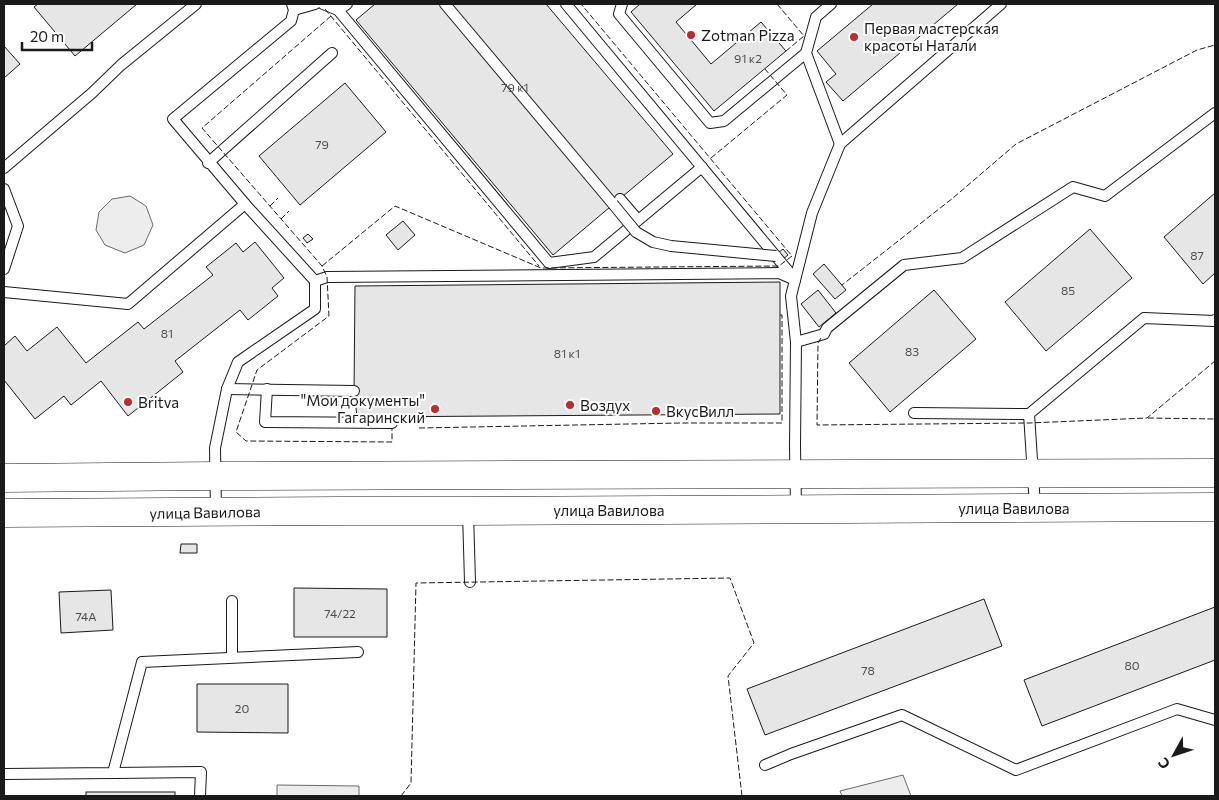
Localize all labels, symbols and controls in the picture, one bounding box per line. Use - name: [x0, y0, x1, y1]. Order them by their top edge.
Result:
- place label: Первая мастерская красоты Натали: [864, 19, 999, 54]
- scale bar: [22, 20, 92, 52]
- place label: Zotman Pizza: [701, 26, 795, 44]
- text: 20 m: [30, 27, 64, 45]
- marker: Zotman Pizza: [685, 29, 697, 41]
- marker: Первая мастерская красоты Натали: [848, 31, 860, 43]
- house number: 91 к2: [734, 51, 762, 65]
- house number: 79 к1: [501, 80, 529, 94]
- house number: 79: [315, 137, 329, 151]
- house number: 87: [1190, 248, 1204, 262]
- house number: 85: [1061, 283, 1075, 297]
- house number: 81: [161, 326, 173, 340]
- house number: 83: [905, 344, 919, 358]
- house number: 81 к1: [554, 346, 580, 360]
- place label: "Мои документы" Гагаринский: [301, 391, 425, 426]
- place label: Britva: [138, 393, 179, 411]
- marker: Britva: [122, 396, 134, 408]
- place label: Воздух: [580, 396, 630, 414]
- marker: Воздух: [564, 399, 576, 411]
- place label: ВкусВилл: [666, 402, 734, 420]
- marker: "Мои документы" Гагаринский: [429, 403, 441, 415]
- marker: ВкусВилл: [650, 405, 662, 417]
- street label: улица Вавилова: [958, 499, 1070, 517]
- street label: улица Вавилова: [553, 501, 665, 519]
- street label: улица Вавилова: [149, 502, 261, 522]
- house number: 74/22: [324, 606, 356, 620]
- house number: 74А: [75, 609, 97, 623]
- house number: 80: [1124, 658, 1140, 672]
- house number: 78: [861, 663, 875, 677]
- house number: 20: [235, 701, 249, 715]
- north arrow: [1149, 730, 1199, 780]
- text: С: [1154, 755, 1173, 773]

